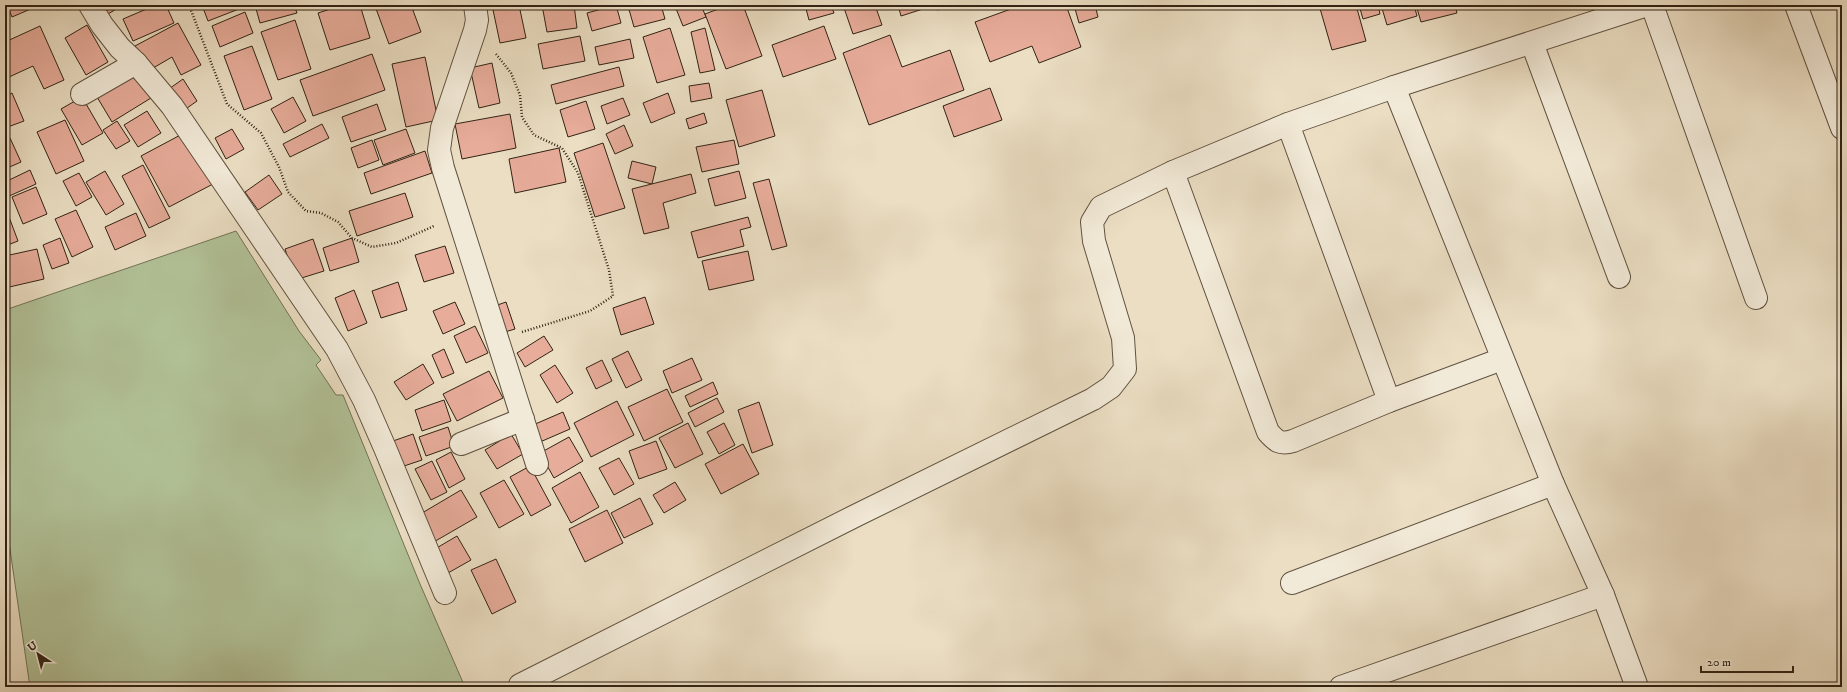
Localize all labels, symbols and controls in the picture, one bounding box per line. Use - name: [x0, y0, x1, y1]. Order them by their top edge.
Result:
- north arrow: [18, 634, 58, 674]
- text: U: [25, 638, 41, 655]
- scale bar: [1701, 648, 1793, 674]
- text: 20 m: [1707, 655, 1731, 670]

